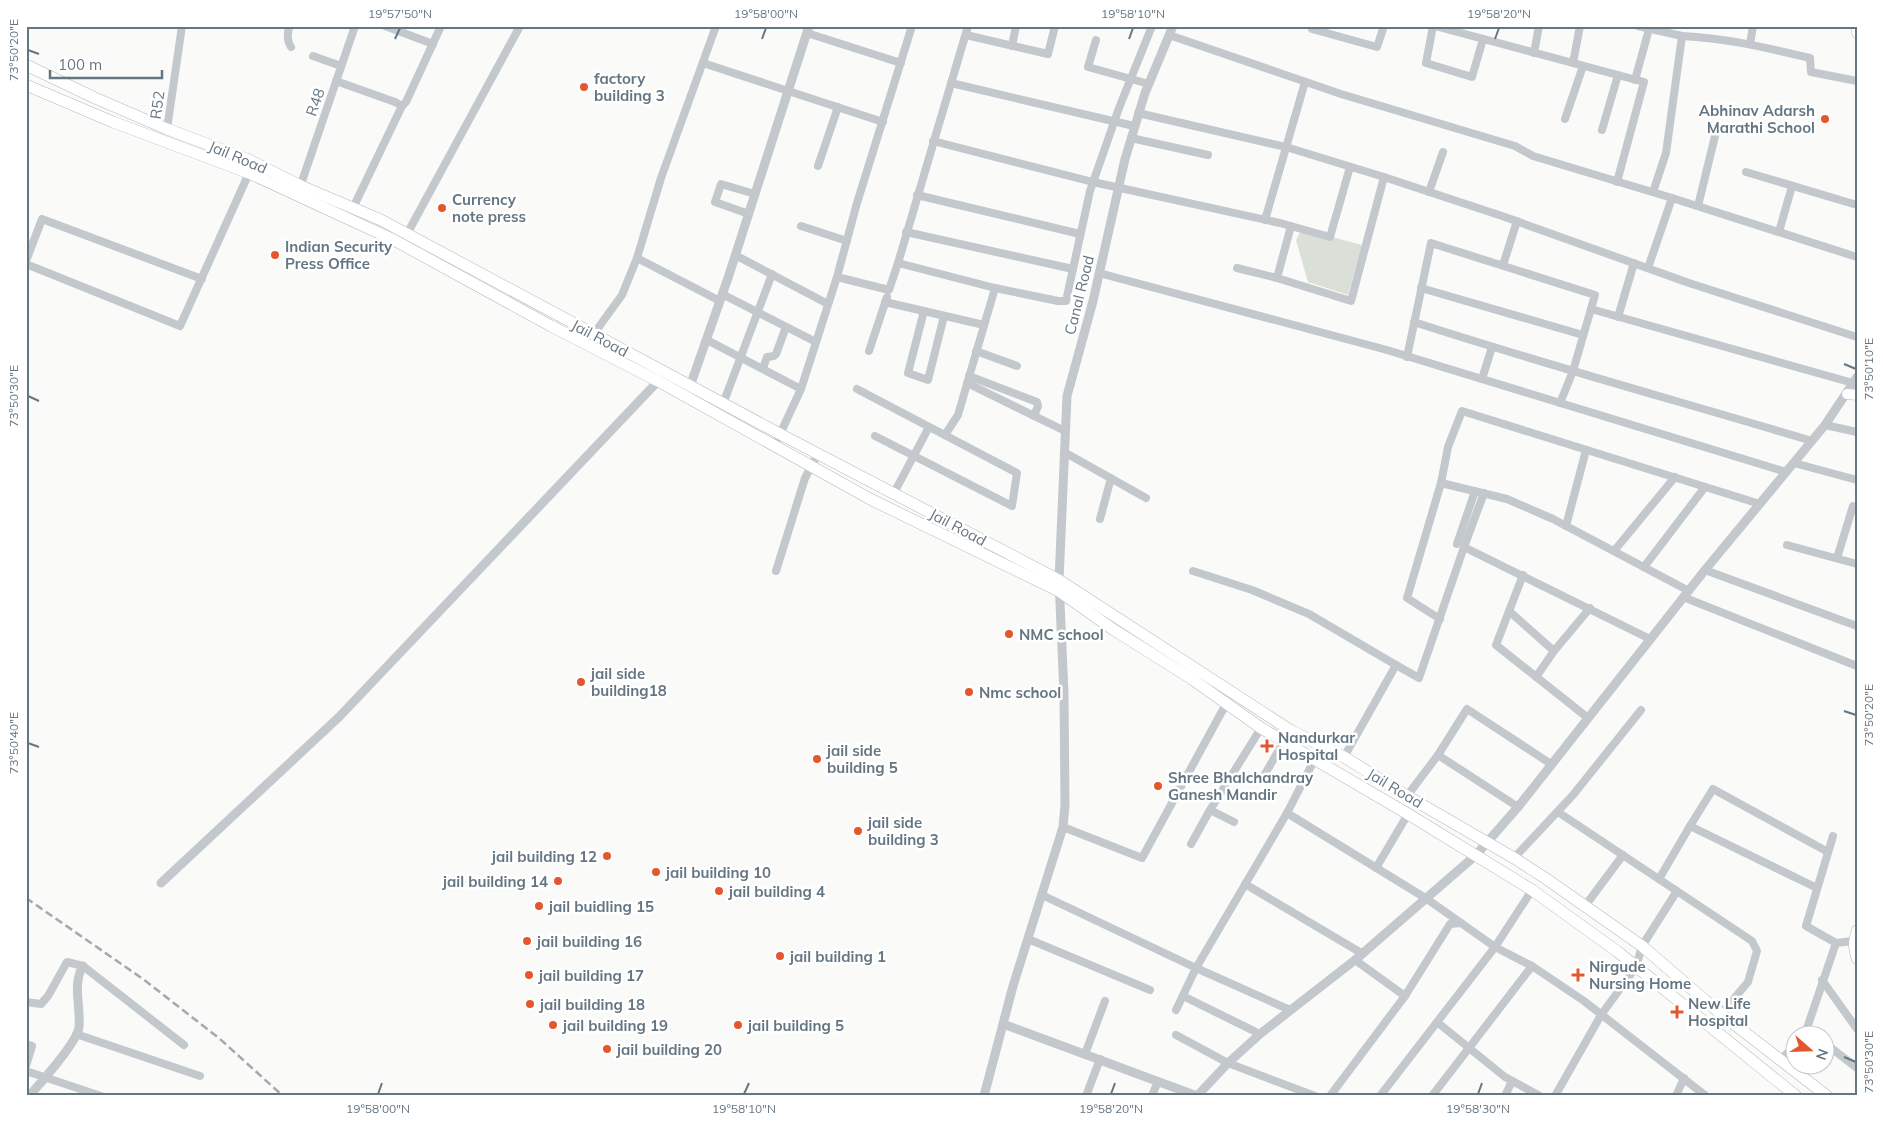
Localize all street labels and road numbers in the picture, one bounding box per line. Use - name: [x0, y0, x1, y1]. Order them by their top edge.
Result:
- street label: R48: [301, 85, 329, 119]
- street label: R52: [146, 90, 168, 120]
- street label: Jail Road: [206, 136, 270, 178]
- street label: Canal Road: [1060, 253, 1098, 337]
- street label: Jail Road: [568, 315, 632, 361]
- street label: Jail Road: [926, 504, 990, 550]
- street label: Jail Road: [1364, 764, 1426, 812]

